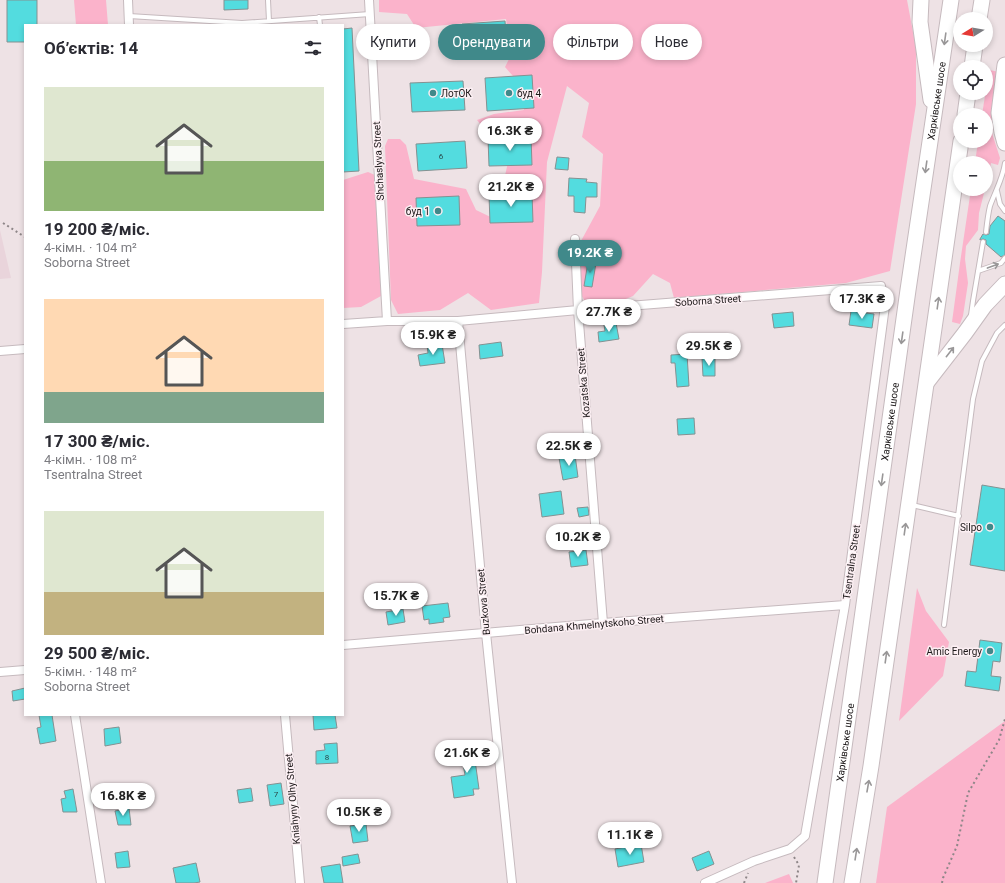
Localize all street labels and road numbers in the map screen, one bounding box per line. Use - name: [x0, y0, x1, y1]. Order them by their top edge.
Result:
- street label: Харківське шосе: [925, 61, 948, 141]
- street label: Shchaslyva Street: [371, 121, 386, 201]
- street label: Soborna Street: [675, 293, 741, 308]
- street label: Kozatska Street: [575, 348, 592, 418]
- street label: Харківське шосе: [879, 382, 901, 461]
- street label: Tsentralna Street: [841, 524, 862, 600]
- street label: Buzkova Street: [475, 568, 492, 636]
- street label: Bohdana Khmelnytskoho Street: [524, 613, 664, 636]
- street label: Харківське шосе: [834, 703, 856, 782]
- street label: Kniahyny Olhy Street: [283, 753, 302, 845]

